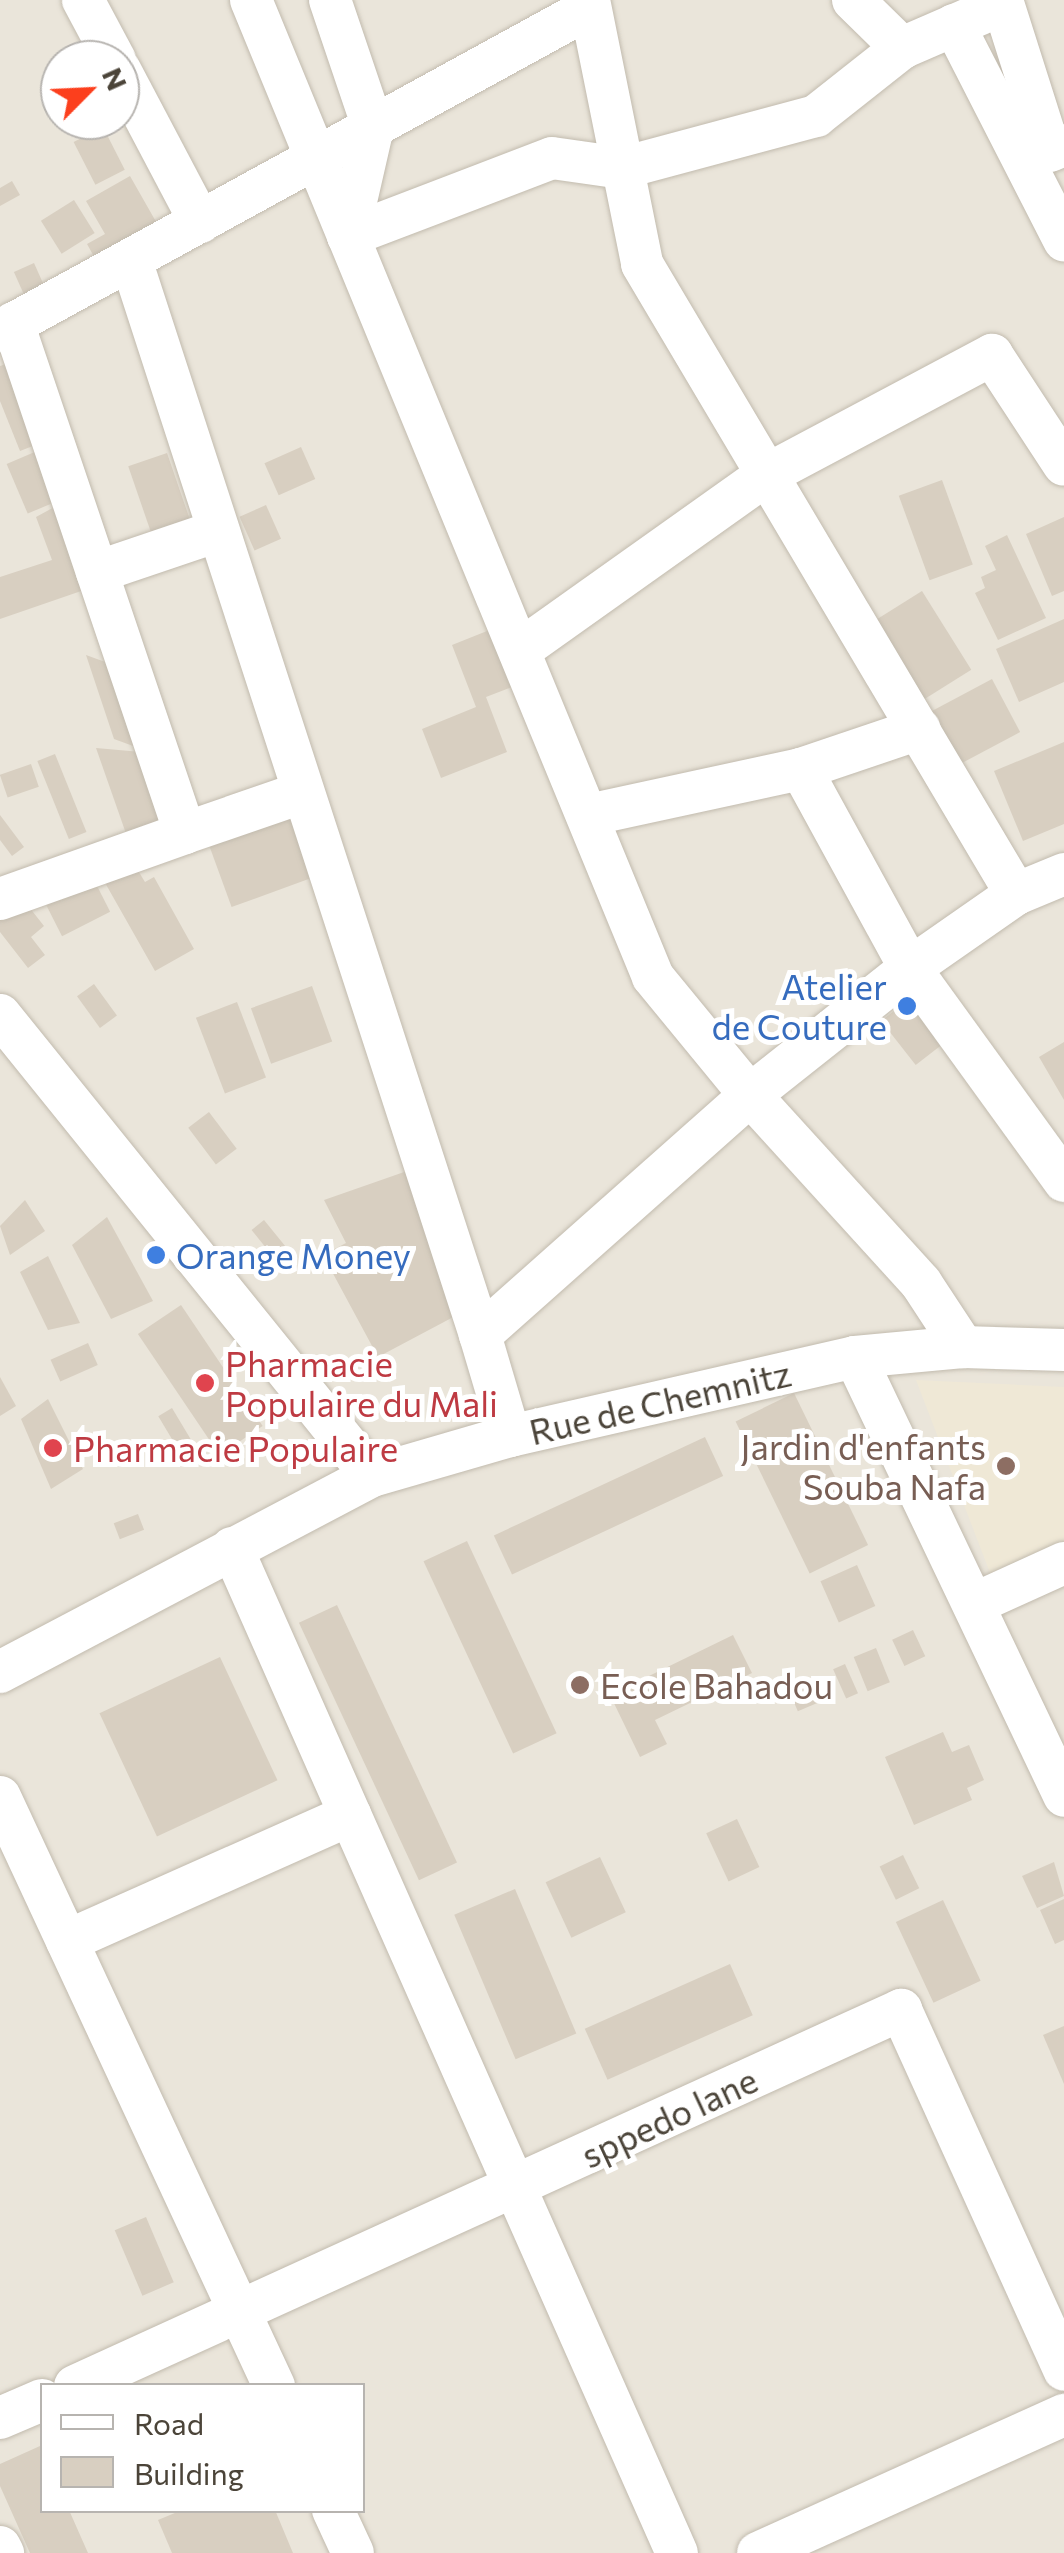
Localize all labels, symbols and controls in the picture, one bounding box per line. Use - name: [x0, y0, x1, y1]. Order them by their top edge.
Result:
- north arrow: [40, 40, 140, 140]
- text: N: [96, 62, 135, 95]
- place label: Atelier de Couture: [711, 965, 887, 1047]
- marker: Atelier de Couture: [896, 995, 918, 1017]
- place label: Orange Money: [176, 1234, 411, 1276]
- marker: Orange Money: [145, 1244, 167, 1266]
- place label: Pharmacie Populaire du Mali: [225, 1342, 498, 1424]
- street label: Rue de Chemnitz: [525, 1351, 795, 1453]
- marker: Pharmacie Populaire du Mali: [194, 1372, 216, 1394]
- place label: Jardin d'enfants Souba Nafa: [740, 1425, 986, 1507]
- place label: Pharmacie Populaire: [73, 1427, 398, 1469]
- marker: Pharmacie Populaire: [42, 1437, 64, 1459]
- marker: Jardin d'enfants Souba Nafa: [995, 1455, 1017, 1477]
- place label: Ecole Bahadou: [600, 1664, 833, 1706]
- marker: Ecole Bahadou: [569, 1674, 591, 1696]
- street label: sppedo lane: [574, 2058, 764, 2176]
- legend: [40, 2383, 365, 2513]
- text: Road: [134, 2404, 204, 2441]
- text: Building: [134, 2454, 244, 2491]

